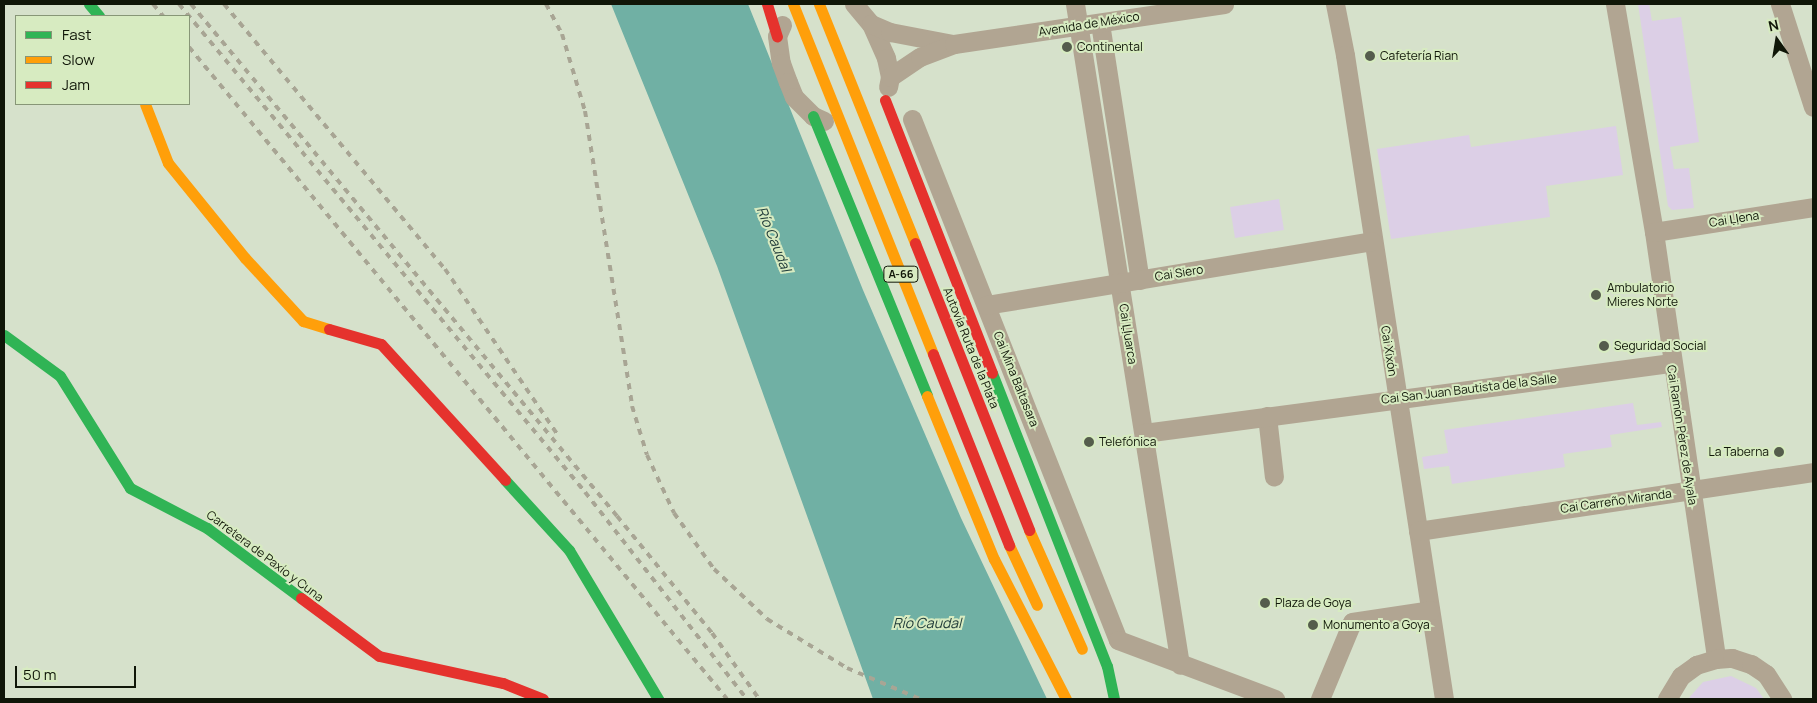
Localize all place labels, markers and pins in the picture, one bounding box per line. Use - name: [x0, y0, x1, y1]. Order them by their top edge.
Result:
- place label: Continental: [1077, 40, 1143, 54]
- marker: Continental: [1061, 41, 1073, 53]
- place label: Cafetería Rian: [1380, 49, 1458, 63]
- marker: Cafetería Rian: [1364, 50, 1376, 62]
- place label: Ambulatorio Mieres Norte: [1607, 281, 1678, 309]
- marker: Ambulatorio Mieres Norte: [1589, 288, 1603, 302]
- place label: Seguridad Social: [1614, 339, 1706, 353]
- marker: Seguridad Social: [1598, 340, 1610, 352]
- place label: Telefónica: [1099, 435, 1156, 449]
- marker: Telefónica: [1083, 436, 1095, 448]
- place label: La Taberna: [1709, 445, 1769, 459]
- marker: La Taberna: [1773, 446, 1785, 458]
- place label: Plaza de Goya: [1275, 596, 1351, 610]
- marker: Plaza de Goya: [1259, 597, 1271, 609]
- place label: Monumento a Goya: [1323, 618, 1430, 632]
- marker: Monumento a Goya: [1307, 619, 1319, 631]

